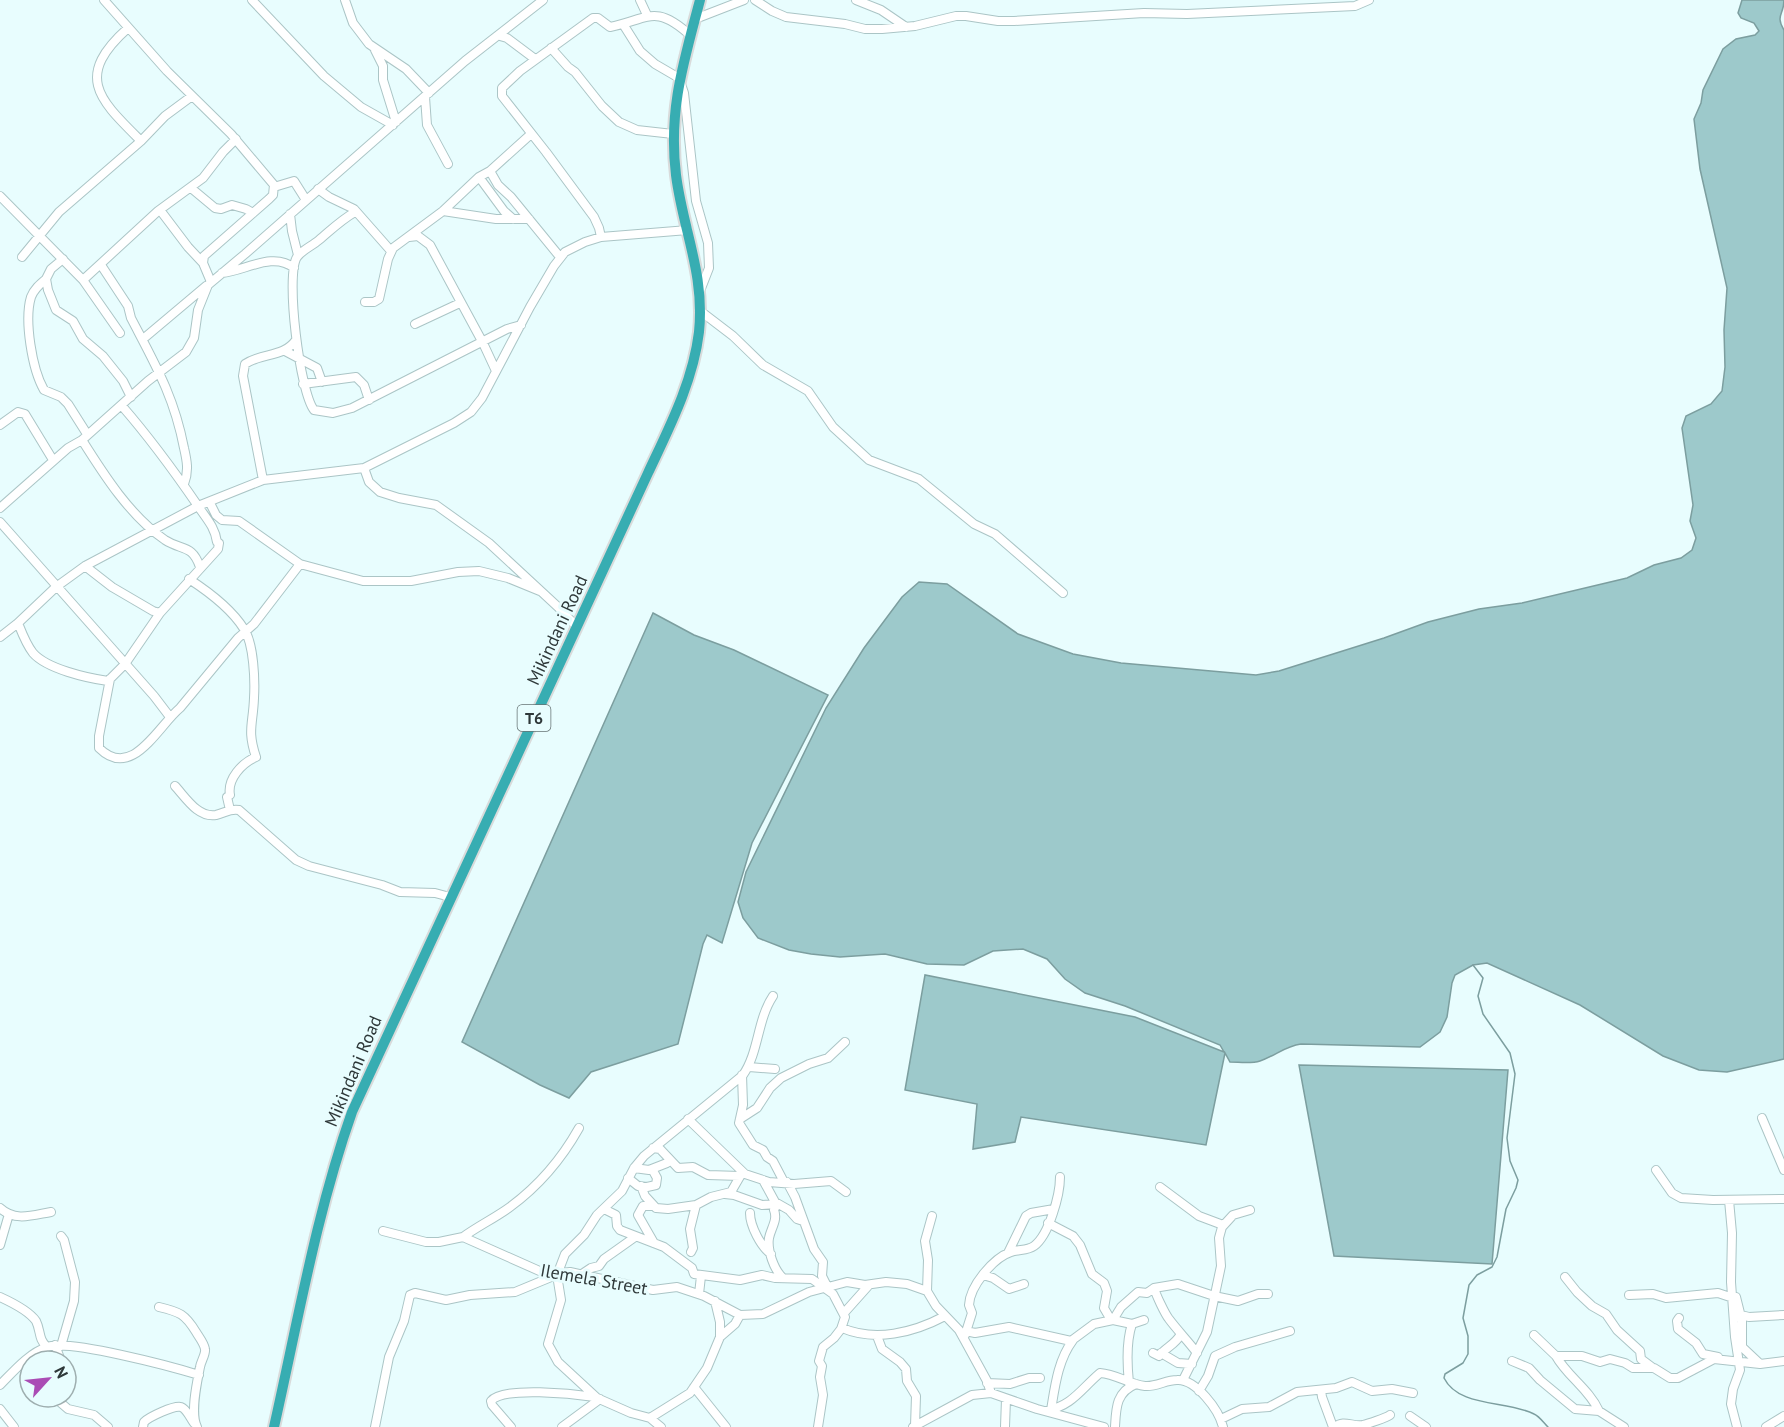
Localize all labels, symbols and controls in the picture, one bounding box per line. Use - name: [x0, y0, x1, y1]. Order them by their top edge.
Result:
- street label: Mikindani Road: [522, 571, 592, 689]
- road number: T6: [518, 705, 550, 731]
- street label: Mikindani Road: [319, 1012, 387, 1130]
- street label: Ilemela Street: [539, 1258, 649, 1300]
- north arrow: [18, 1349, 78, 1409]
- text: N: [50, 1363, 73, 1381]

